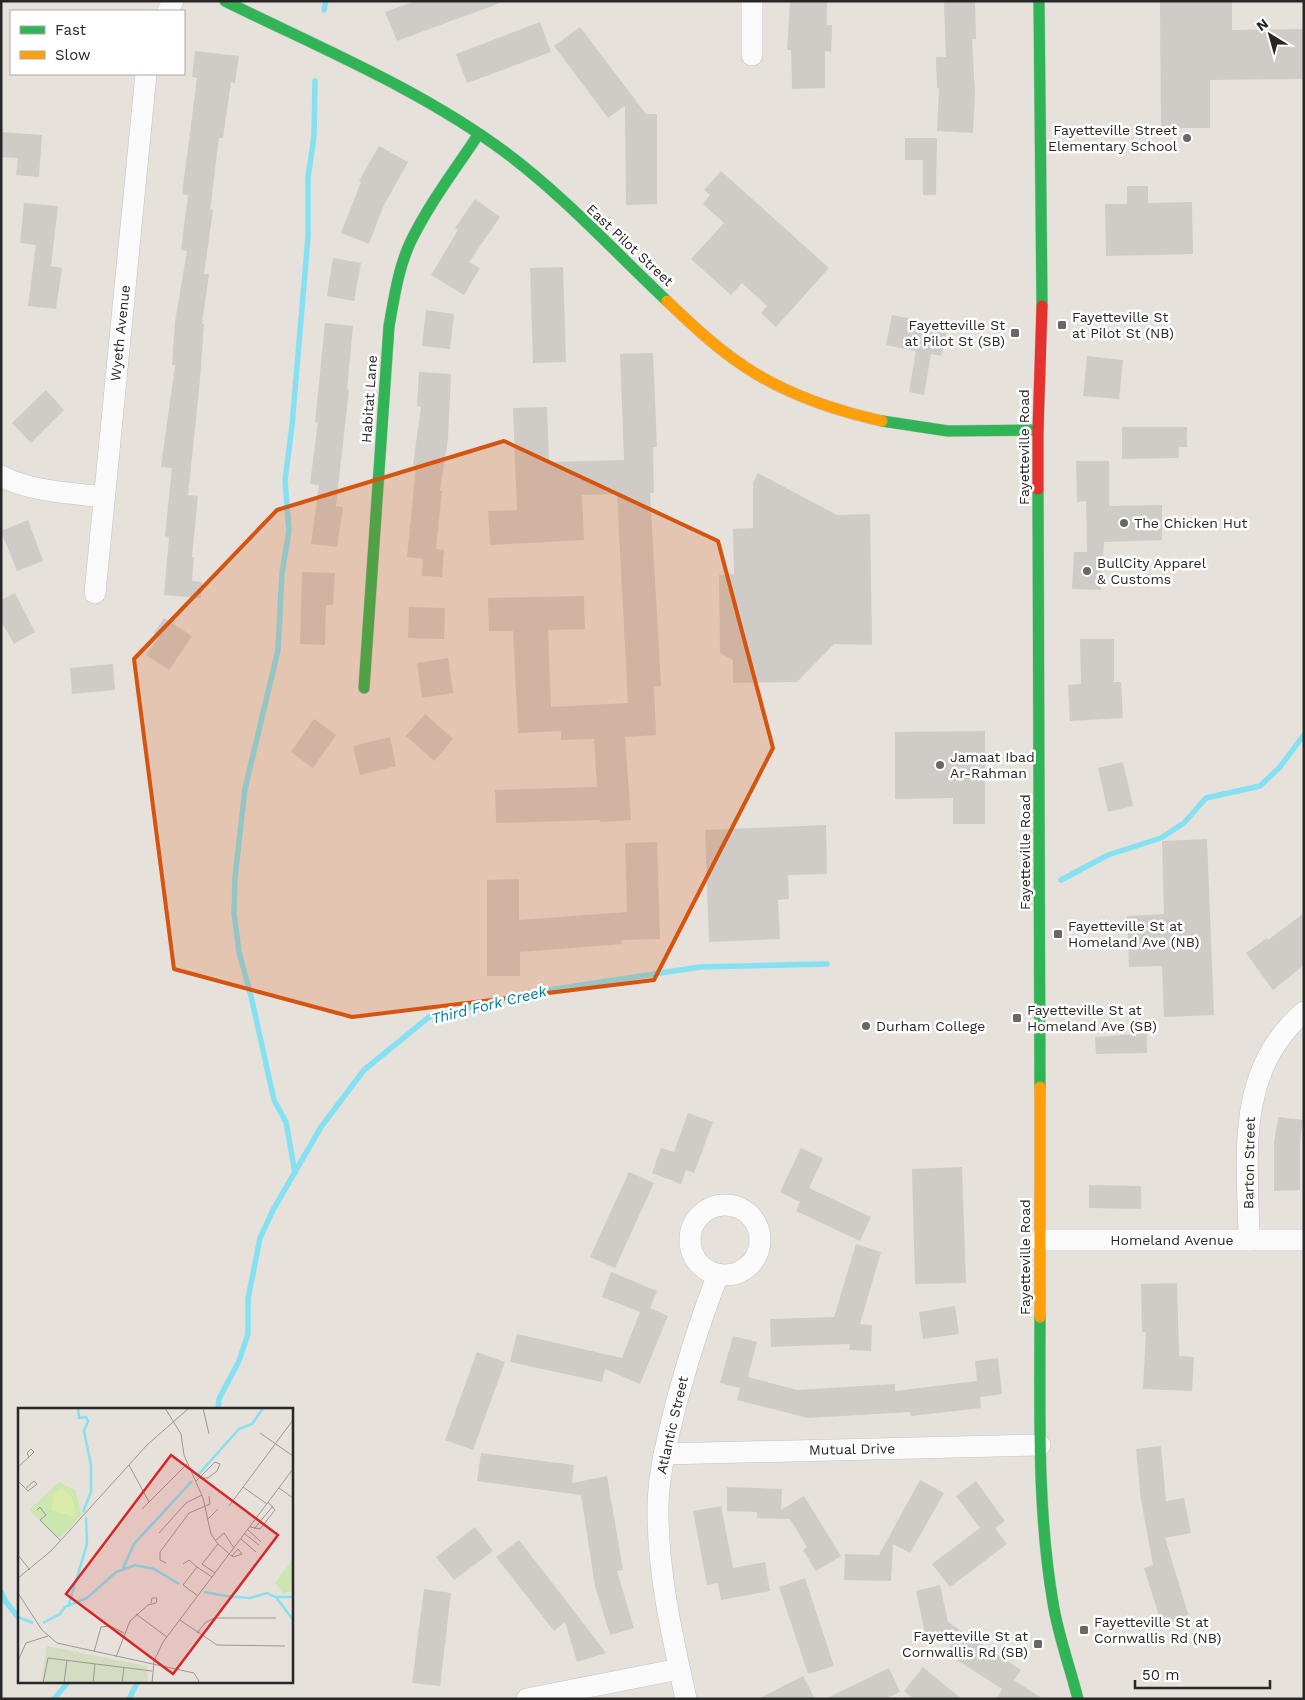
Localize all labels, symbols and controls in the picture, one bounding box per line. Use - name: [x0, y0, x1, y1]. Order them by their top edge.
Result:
- legend: [10, 10, 185, 75]
- north arrow: [1245, 10, 1295, 60]
- text: N: [1253, 15, 1271, 34]
- text: Fast: [55, 21, 87, 39]
- text: Slow: [55, 46, 91, 64]
- place label: Fayetteville Street Elementary School: [1048, 122, 1178, 154]
- marker: Fayetteville Street Elementary School: [1181, 132, 1193, 144]
- street label: East Pilot Street: [583, 201, 677, 289]
- street label: Wyeth Avenue: [107, 284, 133, 382]
- place label: Fayetteville St at Pilot St (NB): [1072, 309, 1174, 341]
- place label: Fayetteville St at Pilot St (SB): [905, 317, 1005, 349]
- marker: Fayetteville St at Pilot St (NB): [1056, 319, 1068, 331]
- marker: Fayetteville St at Pilot St (SB): [1009, 327, 1021, 339]
- street label: Habitat Lane: [358, 355, 380, 443]
- street label: Fayetteville Road: [1016, 389, 1032, 505]
- place label: The Chicken Hut: [1134, 515, 1248, 531]
- marker: The Chicken Hut: [1118, 517, 1130, 529]
- place label: BullCity Apparel & Customs: [1097, 555, 1207, 587]
- marker: BullCity Apparel & Customs: [1081, 565, 1093, 577]
- place label: Jamaat Ibad Ar-Rahman: [950, 749, 1035, 781]
- marker: Jamaat Ibad Ar-Rahman: [934, 759, 946, 771]
- street label: Fayetteville Road: [1017, 794, 1033, 910]
- place label: Fayetteville St at Homeland Ave (NB): [1068, 918, 1199, 950]
- marker: Fayetteville St at Homeland Ave (NB): [1052, 928, 1064, 940]
- water label: Third Fork Creek: [430, 982, 549, 1028]
- place label: Fayetteville St at Homeland Ave (SB): [1027, 1002, 1157, 1034]
- marker: Fayetteville St at Homeland Ave (SB): [1011, 1012, 1023, 1024]
- place label: Durham College: [876, 1018, 985, 1034]
- marker: Durham College: [860, 1020, 872, 1032]
- street label: Barton Street: [1240, 1117, 1258, 1209]
- street label: Fayetteville Road: [1017, 1199, 1033, 1315]
- street label: Homeland Avenue: [1110, 1232, 1234, 1248]
- street label: Atlantic Street: [653, 1374, 691, 1475]
- inset map: [18, 1408, 292, 1682]
- street label: Mutual Drive: [809, 1440, 895, 1458]
- place label: Fayetteville St at Cornwallis Rd (NB): [1094, 1614, 1222, 1646]
- marker: Fayetteville St at Cornwallis Rd (NB): [1078, 1624, 1090, 1636]
- place label: Fayetteville St at Cornwallis Rd (SB): [902, 1628, 1028, 1660]
- marker: Fayetteville St at Cornwallis Rd (SB): [1032, 1638, 1044, 1650]
- scale bar: [1135, 1658, 1270, 1690]
- text: 50 m: [1142, 1666, 1179, 1684]

